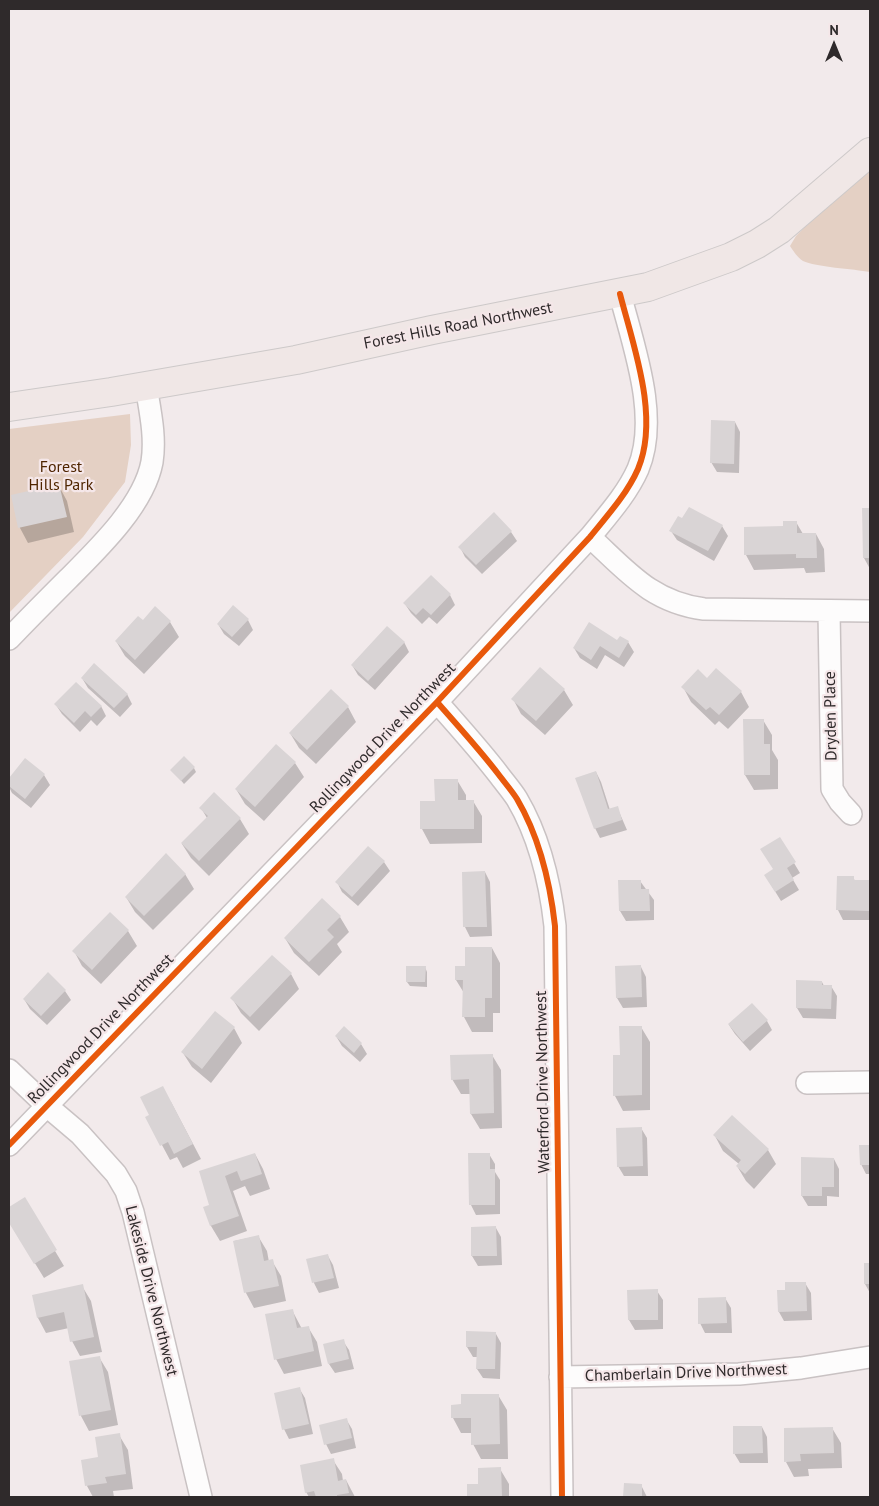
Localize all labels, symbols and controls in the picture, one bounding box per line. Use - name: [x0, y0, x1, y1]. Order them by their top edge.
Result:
- north arrow: [809, 20, 859, 70]
- text: N: [829, 21, 839, 39]
- street label: Forest Hills Road Northwest: [362, 298, 554, 354]
- park label: Forest Hills Park: [29, 457, 93, 495]
- street label: Rollingwood Drive Northwest: [306, 659, 460, 817]
- street label: Dryden Place: [821, 671, 841, 761]
- street label: Rollingwood Drive Northwest: [24, 950, 178, 1108]
- street label: Waterford Drive Northwest: [532, 991, 554, 1173]
- street label: Lakeside Drive Northwest: [121, 1204, 181, 1378]
- street label: Chamberlain Drive Northwest: [585, 1360, 787, 1386]

